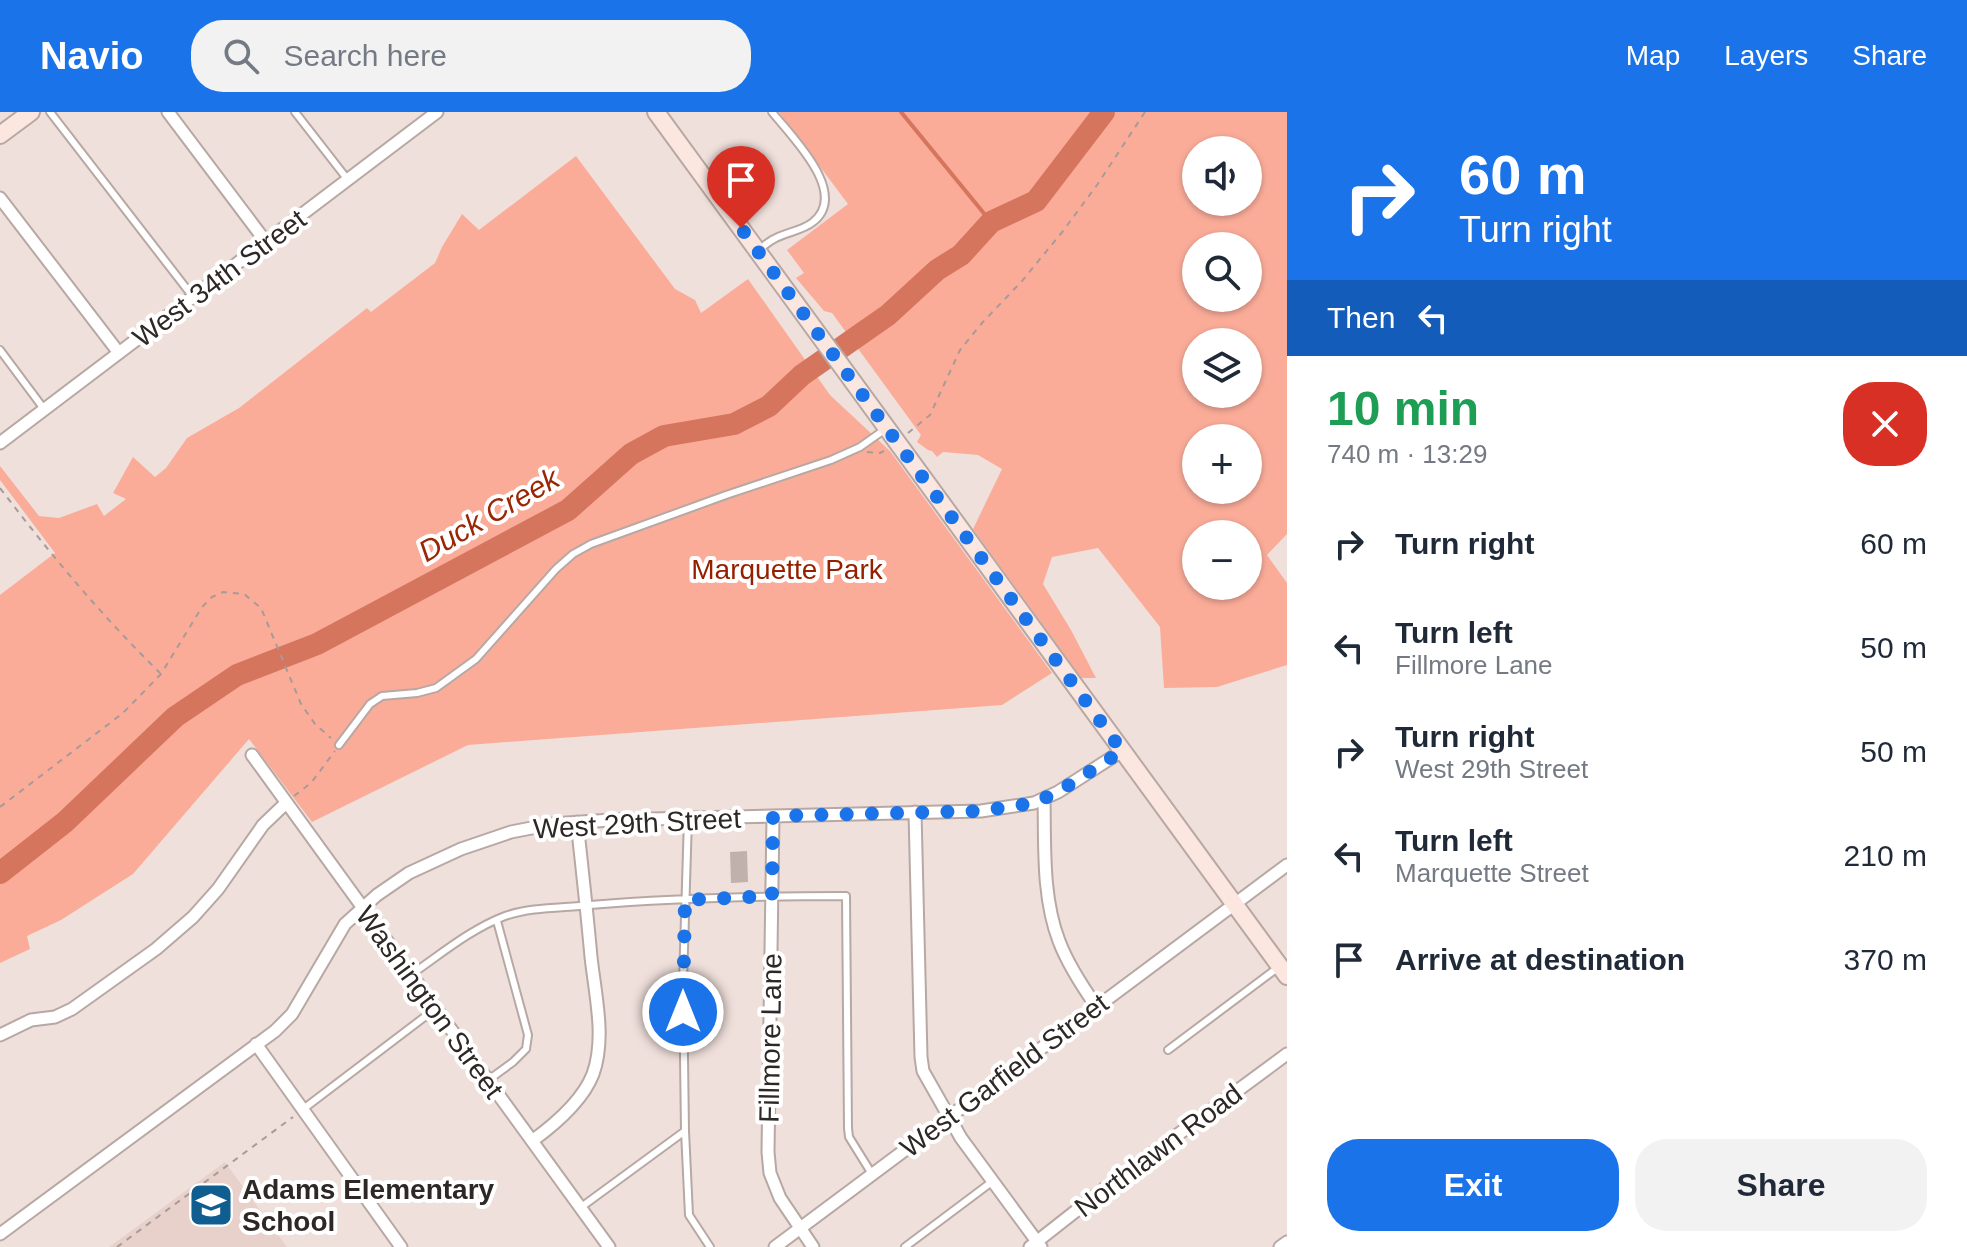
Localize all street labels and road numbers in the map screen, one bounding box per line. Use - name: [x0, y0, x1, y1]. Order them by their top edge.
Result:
- street label: West 34th Street: [127, 203, 312, 353]
- street label: West 29th Street: [532, 803, 742, 844]
- street label: Washington Street: [350, 900, 510, 1104]
- street label: Fillmore Lane: [754, 953, 787, 1123]
- street label: West Garfield Street: [895, 987, 1114, 1163]
- street label: Northlawn Road: [1069, 1078, 1248, 1223]

